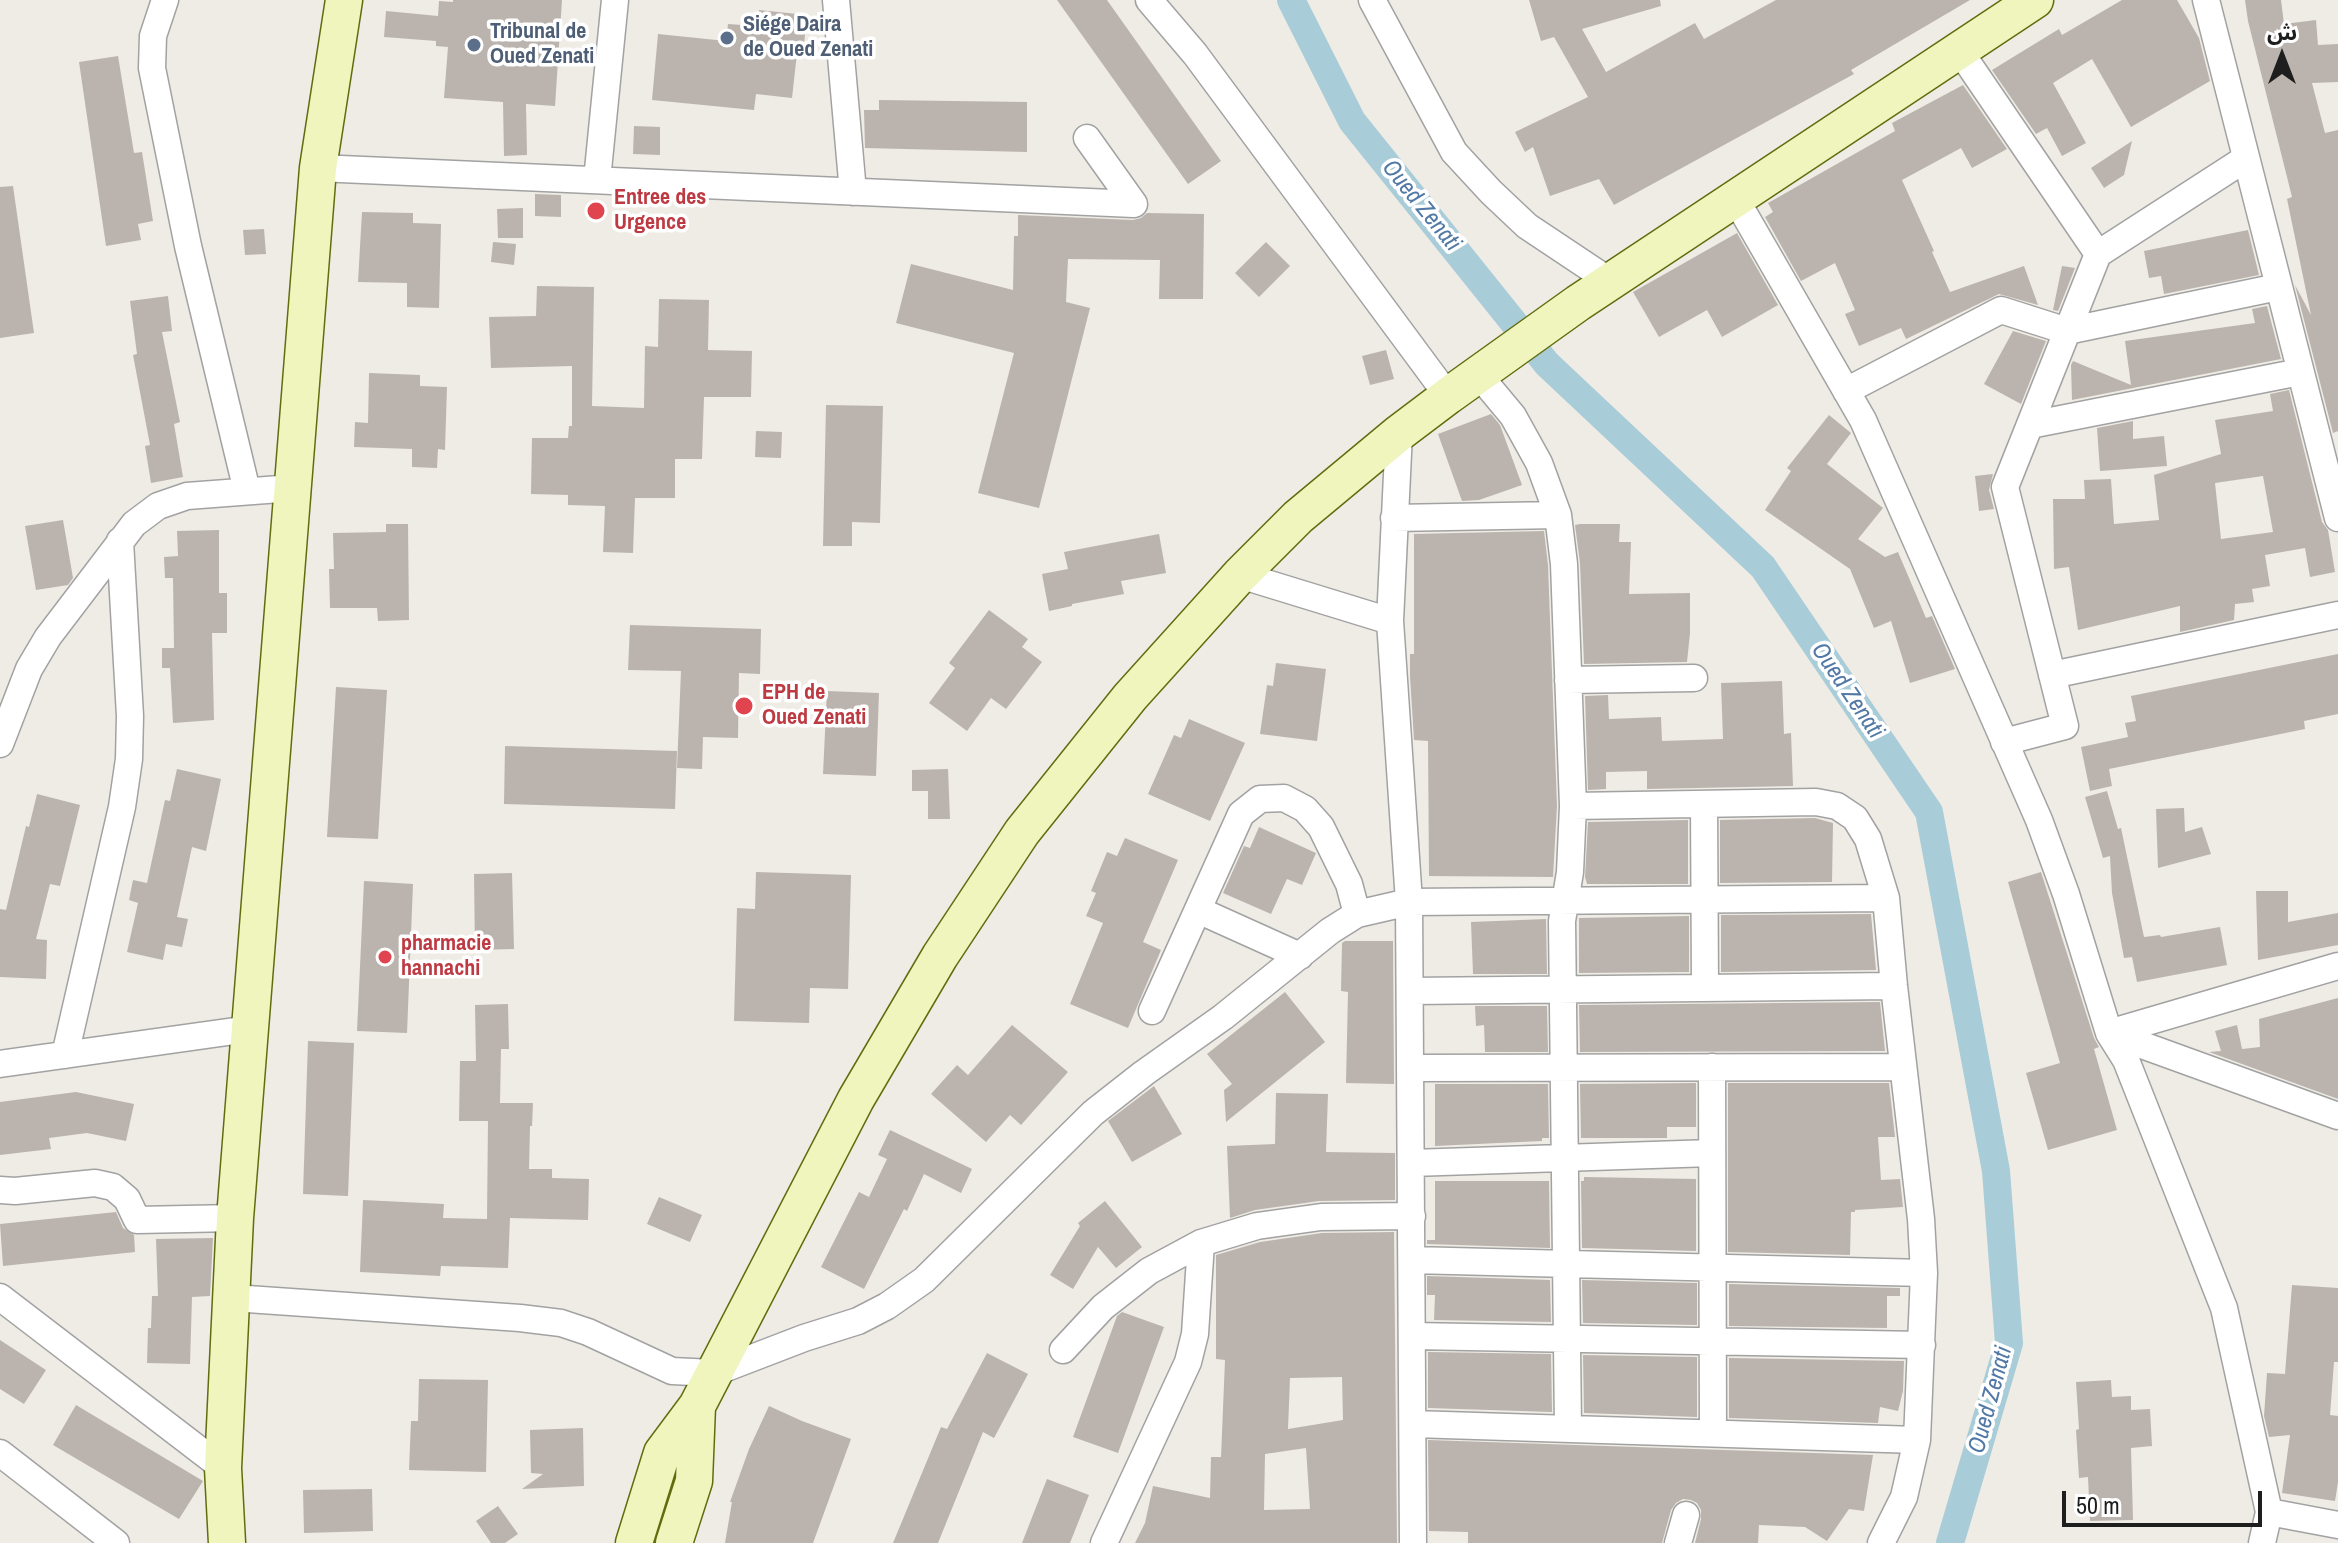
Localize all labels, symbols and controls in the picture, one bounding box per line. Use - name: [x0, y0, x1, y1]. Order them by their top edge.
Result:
- place label: Siége Daira de Oued Zenati: [743, 12, 873, 64]
- north arrow: [2242, 16, 2322, 96]
- text: ش: [2267, 17, 2297, 47]
- place label: Tribunal de Oued Zenati: [490, 19, 594, 70]
- marker: Siége Daira de Oued Zenati: [718, 29, 736, 47]
- marker: Tribunal de Oued Zenati: [465, 36, 483, 54]
- water label: Oued Zenati: [1375, 154, 1467, 258]
- place label: Entree des Urgence: [614, 185, 706, 236]
- marker: Entree des Urgence: [585, 200, 607, 222]
- water label: Oued Zenati: [1804, 638, 1890, 744]
- place label: EPH de Oued Zenati: [762, 680, 866, 732]
- marker: EPH de Oued Zenati: [733, 695, 755, 717]
- place label: pharmacie hannachi: [401, 931, 491, 982]
- marker: pharmacie hannachi: [376, 948, 394, 966]
- water label: Oued Zenati: [1963, 1343, 2019, 1457]
- scale bar: [2066, 1475, 2266, 1525]
- text: 50 m: [2076, 1489, 2120, 1521]

